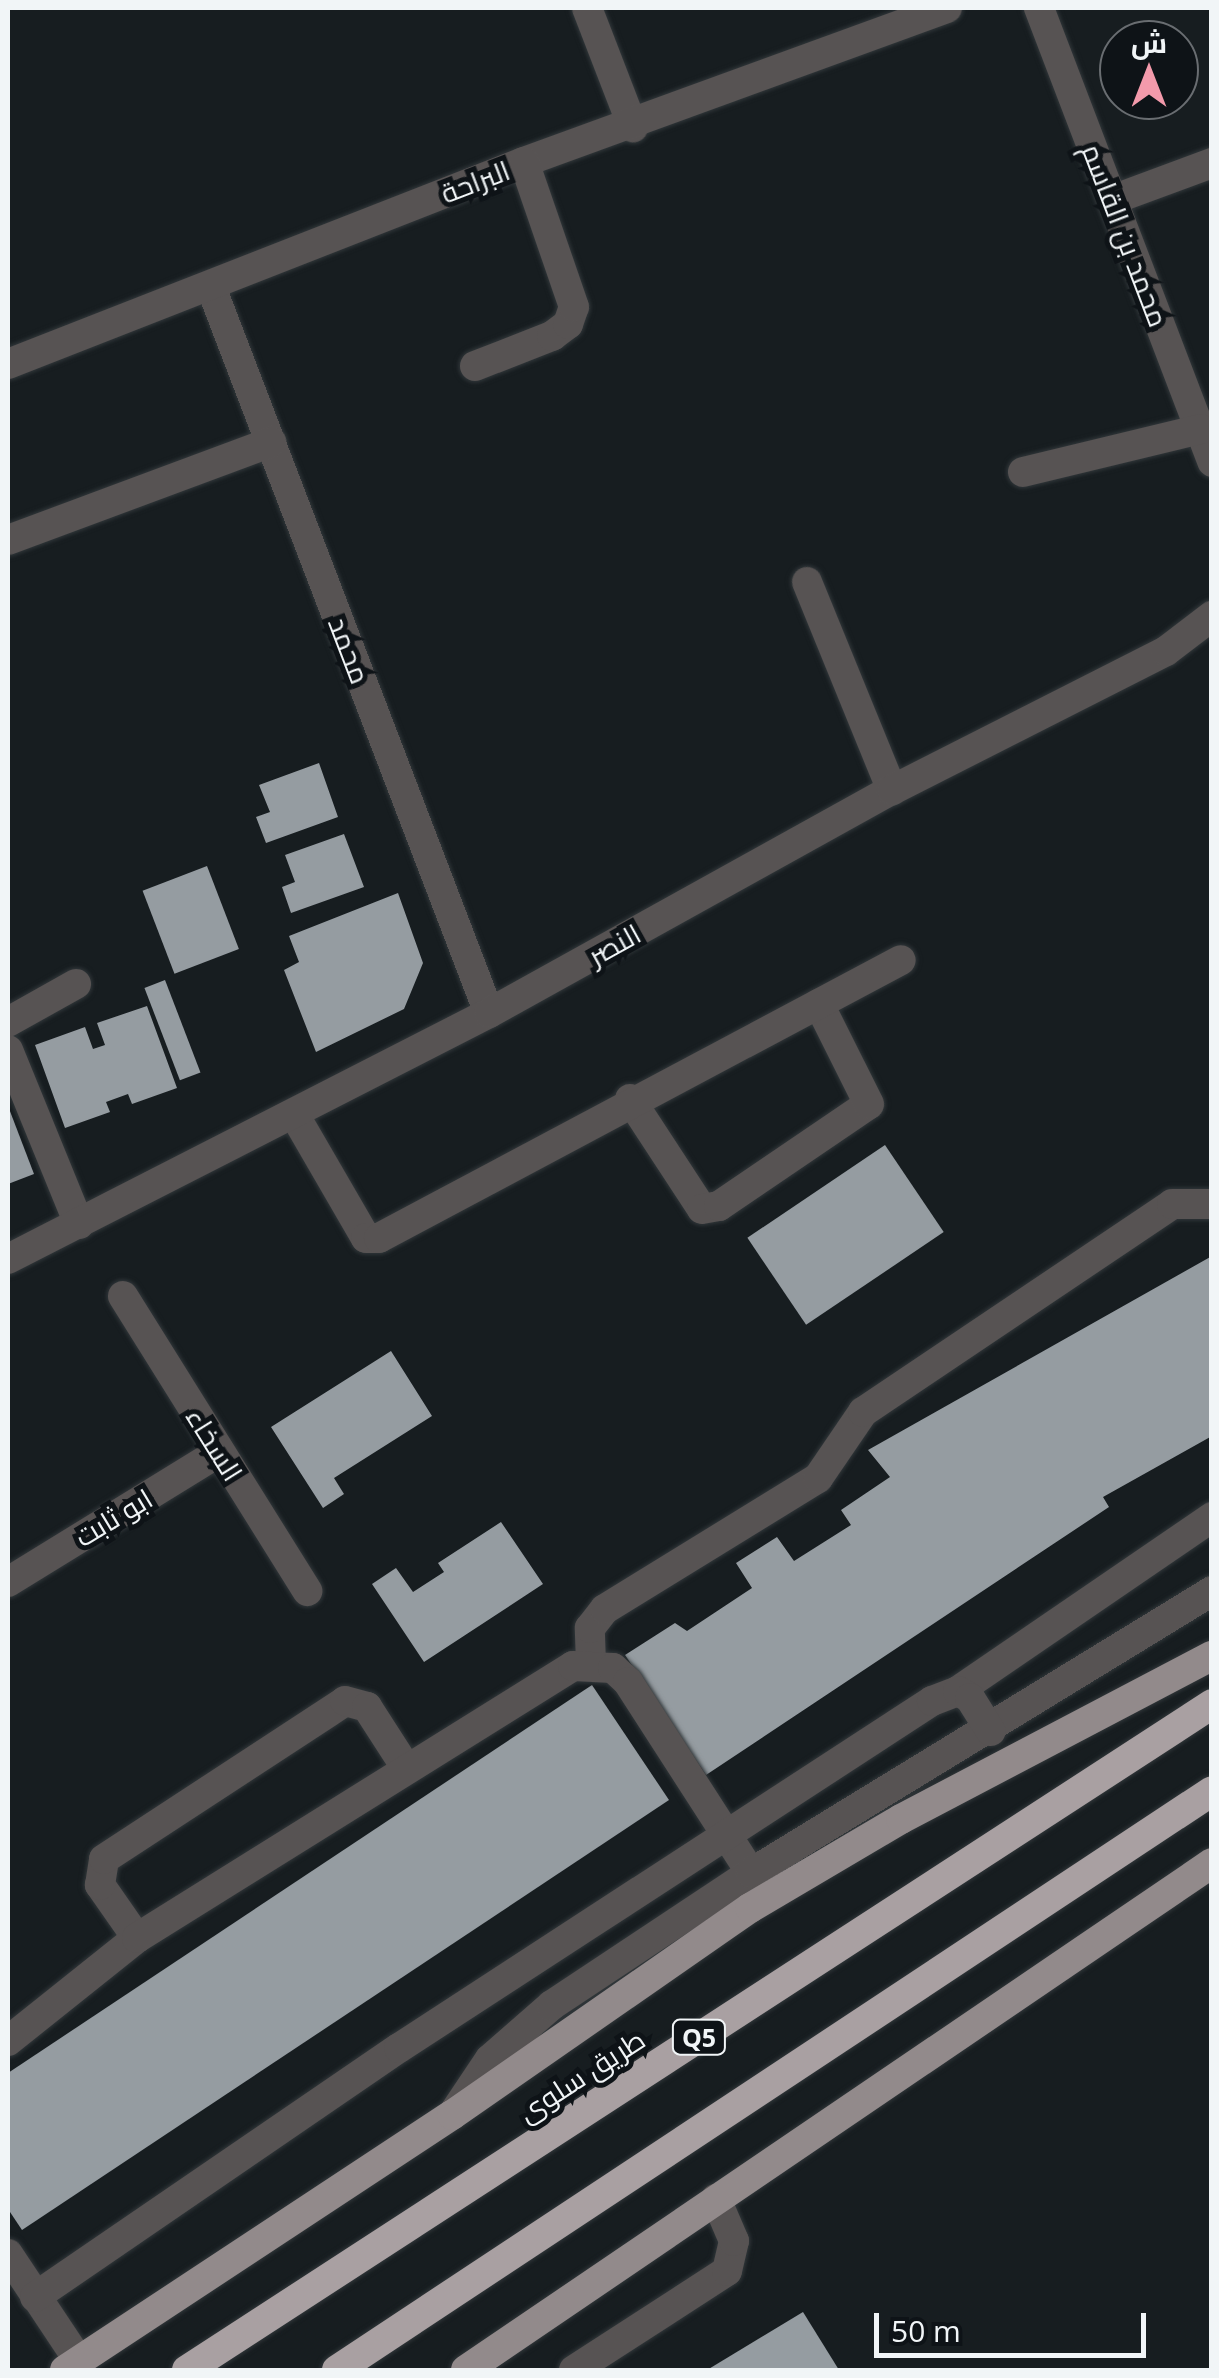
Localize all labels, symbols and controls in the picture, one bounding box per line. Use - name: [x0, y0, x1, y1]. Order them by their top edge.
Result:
- north arrow: [1099, 20, 1199, 120]
- text: ش: [1131, 23, 1167, 61]
- street label: محمد بن القاسم: [1076, 139, 1176, 331]
- street label: البراحة: [436, 153, 514, 209]
- street label: محمد: [322, 612, 378, 688]
- street label: النصر: [582, 916, 646, 972]
- street label: السخاء: [180, 1401, 250, 1487]
- street label: ابو ثابت: [68, 1481, 158, 1553]
- road number: Q5: [672, 2017, 726, 2057]
- street label: طريق سلوى: [511, 2022, 651, 2128]
- scale bar: [879, 2293, 1152, 2355]
- text: 50 m: [891, 2310, 961, 2351]

